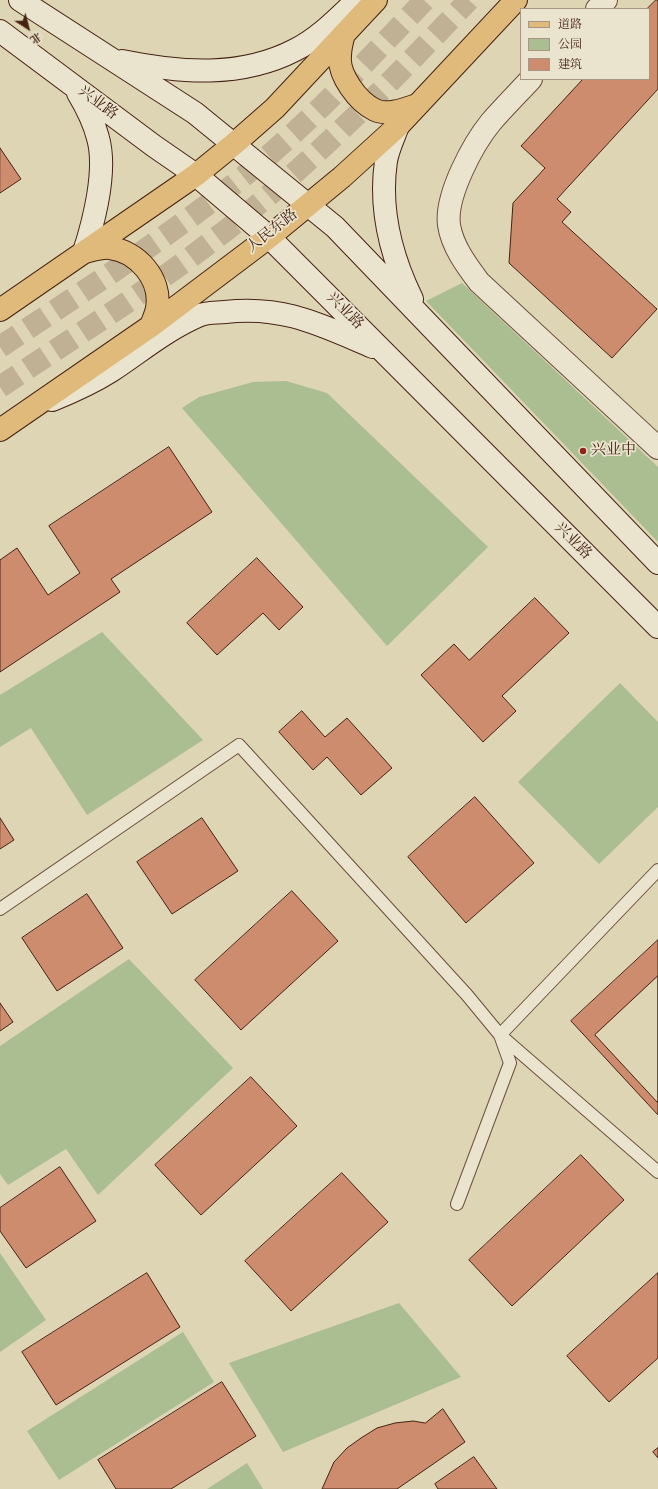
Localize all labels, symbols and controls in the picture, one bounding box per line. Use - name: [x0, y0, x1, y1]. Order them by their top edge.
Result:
- north arrow: [8, 8, 48, 48]
- legend: [520, 8, 650, 80]
- text: 道路: [558, 16, 582, 34]
- text: 北: [26, 28, 44, 47]
- text: 公园: [558, 36, 582, 54]
- text: 建筑: [558, 56, 582, 74]
- street label: 兴业路: [74, 83, 120, 125]
- street label: 人民东路: [244, 206, 302, 258]
- street label: 兴业路: [322, 290, 366, 334]
- place label: 兴业中: [591, 442, 636, 460]
- marker: 兴业中: [578, 446, 588, 456]
- street label: 兴业路: [550, 520, 594, 564]

